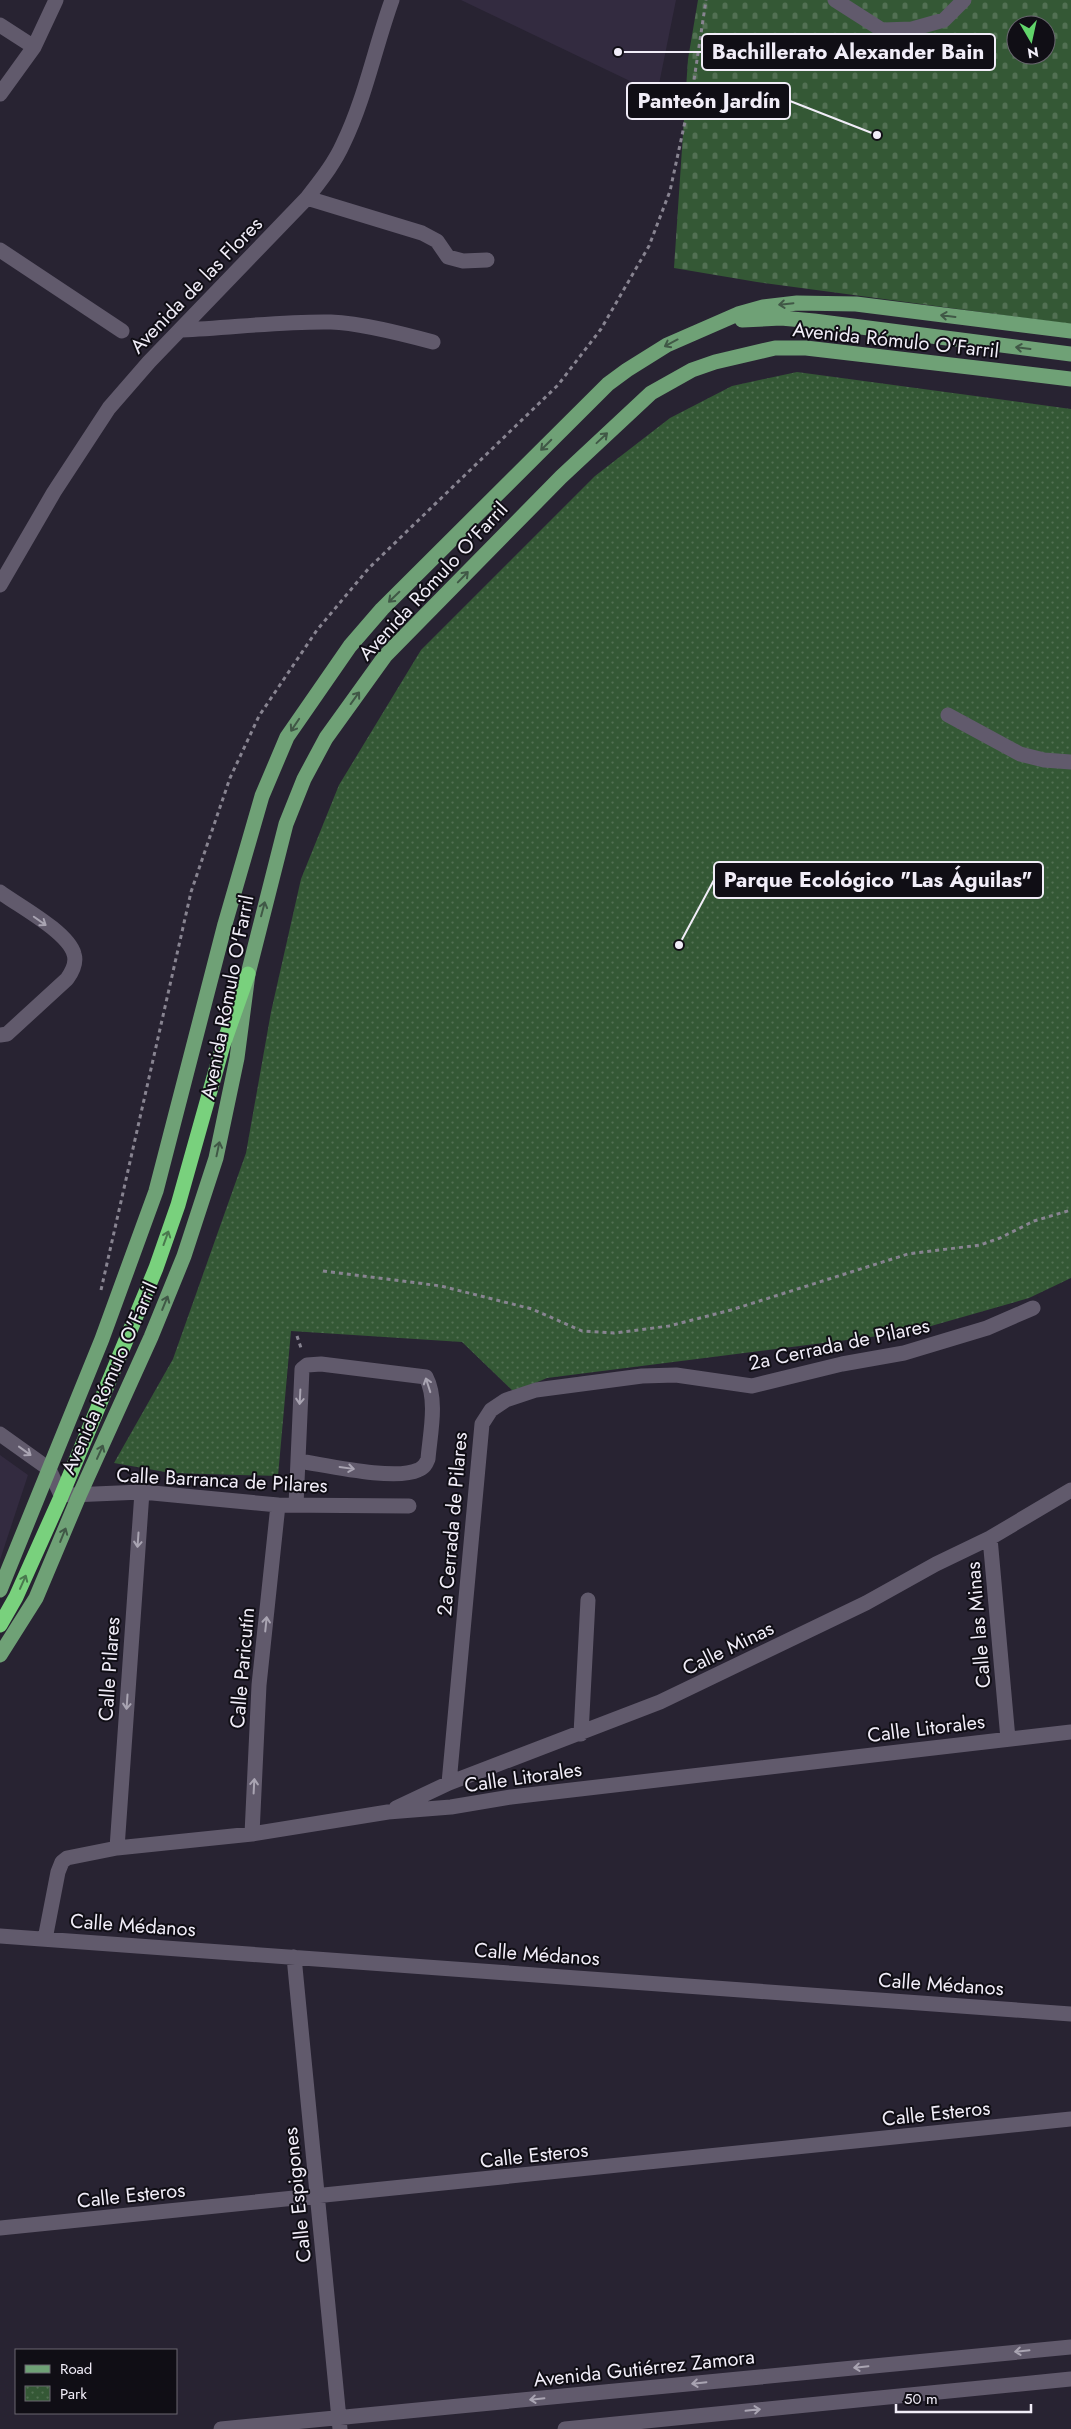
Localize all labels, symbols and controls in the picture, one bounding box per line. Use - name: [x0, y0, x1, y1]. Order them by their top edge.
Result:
- north arrow: [1006, 15, 1056, 65]
- callout: Bachillerato Alexander Bain: [702, 34, 995, 70]
- text: Bachillerato Alexander Bain: [712, 37, 984, 67]
- text: N: [1026, 42, 1040, 64]
- callout: Panteón Jardín: [627, 83, 790, 119]
- text: Panteón Jardín: [637, 86, 781, 116]
- street label: Avenida de las Flores: [123, 210, 269, 360]
- one-way arrow: [779, 299, 795, 309]
- one-way arrow: [940, 311, 956, 321]
- street label: Avenida Rómulo O'Farril: [791, 315, 1001, 366]
- one-way arrow: [664, 339, 679, 348]
- one-way arrow: [1015, 343, 1031, 353]
- one-way arrow: [596, 432, 609, 444]
- one-way arrow: [539, 439, 552, 451]
- street label: Avenida Rómulo O'Farril: [352, 496, 515, 667]
- one-way arrow: [456, 572, 468, 584]
- one-way arrow: [387, 591, 400, 603]
- one-way arrow: [350, 691, 360, 705]
- one-way arrow: [290, 718, 300, 732]
- callout: Parque Ecológico "Las Águilas": [714, 862, 1043, 898]
- text: Parque Ecológico "Las Águilas": [724, 865, 1032, 895]
- street label: Avenida Rómulo O'Farril: [193, 892, 262, 1102]
- one-way arrow: [259, 902, 268, 918]
- one-way arrow: [33, 916, 47, 926]
- one-way arrow: [214, 1142, 223, 1158]
- one-way arrow: [162, 1231, 171, 1247]
- street label: Avenida Rómulo O'Farril: [54, 1278, 165, 1479]
- one-way arrow: [161, 1296, 171, 1311]
- street label: 2a Cerrada de Pilares: [746, 1311, 932, 1378]
- one-way arrow: [423, 1377, 433, 1393]
- one-way arrow: [295, 1388, 304, 1404]
- street label: 2a Cerrada de Pilares: [430, 1431, 475, 1617]
- one-way arrow: [95, 1445, 105, 1460]
- one-way arrow: [17, 1446, 31, 1457]
- street label: Calle Barranca de Pilares: [116, 1460, 328, 1501]
- one-way arrow: [338, 1463, 354, 1473]
- one-way arrow: [59, 1528, 69, 1543]
- one-way arrow: [134, 1532, 143, 1548]
- street label: Calle las Minas: [959, 1561, 998, 1689]
- one-way arrow: [18, 1575, 28, 1590]
- street label: Calle Paricutín: [223, 1606, 262, 1730]
- street label: Calle Minas: [678, 1614, 779, 1683]
- street label: Calle Pilares: [91, 1616, 128, 1722]
- one-way arrow: [261, 1616, 270, 1632]
- one-way arrow: [122, 1694, 132, 1710]
- street label: Calle Litorales: [866, 1707, 986, 1750]
- street label: Calle Litorales: [463, 1755, 584, 1800]
- one-way arrow: [250, 1778, 259, 1794]
- street label: Calle Médanos: [69, 1907, 197, 1944]
- street label: Calle Médanos: [473, 1936, 601, 1973]
- street label: Calle Médanos: [877, 1966, 1005, 2003]
- street label: Calle Esteros: [881, 2093, 992, 2134]
- street label: Calle Espigones: [276, 2126, 319, 2264]
- street label: Calle Esteros: [479, 2135, 590, 2176]
- street label: Calle Esteros: [76, 2175, 187, 2216]
- street label: Avenida Gutiérrez Zamora: [532, 2342, 756, 2395]
- one-way arrow: [1015, 2346, 1031, 2356]
- legend: [15, 2349, 178, 2414]
- text: Road: [60, 2358, 92, 2380]
- one-way arrow: [853, 2362, 869, 2372]
- one-way arrow: [691, 2378, 707, 2388]
- scale bar: [896, 2382, 1031, 2414]
- text: Park: [60, 2383, 87, 2405]
- text: 50 m: [904, 2388, 938, 2410]
- one-way arrow: [530, 2394, 546, 2404]
- one-way arrow: [745, 2405, 761, 2415]

